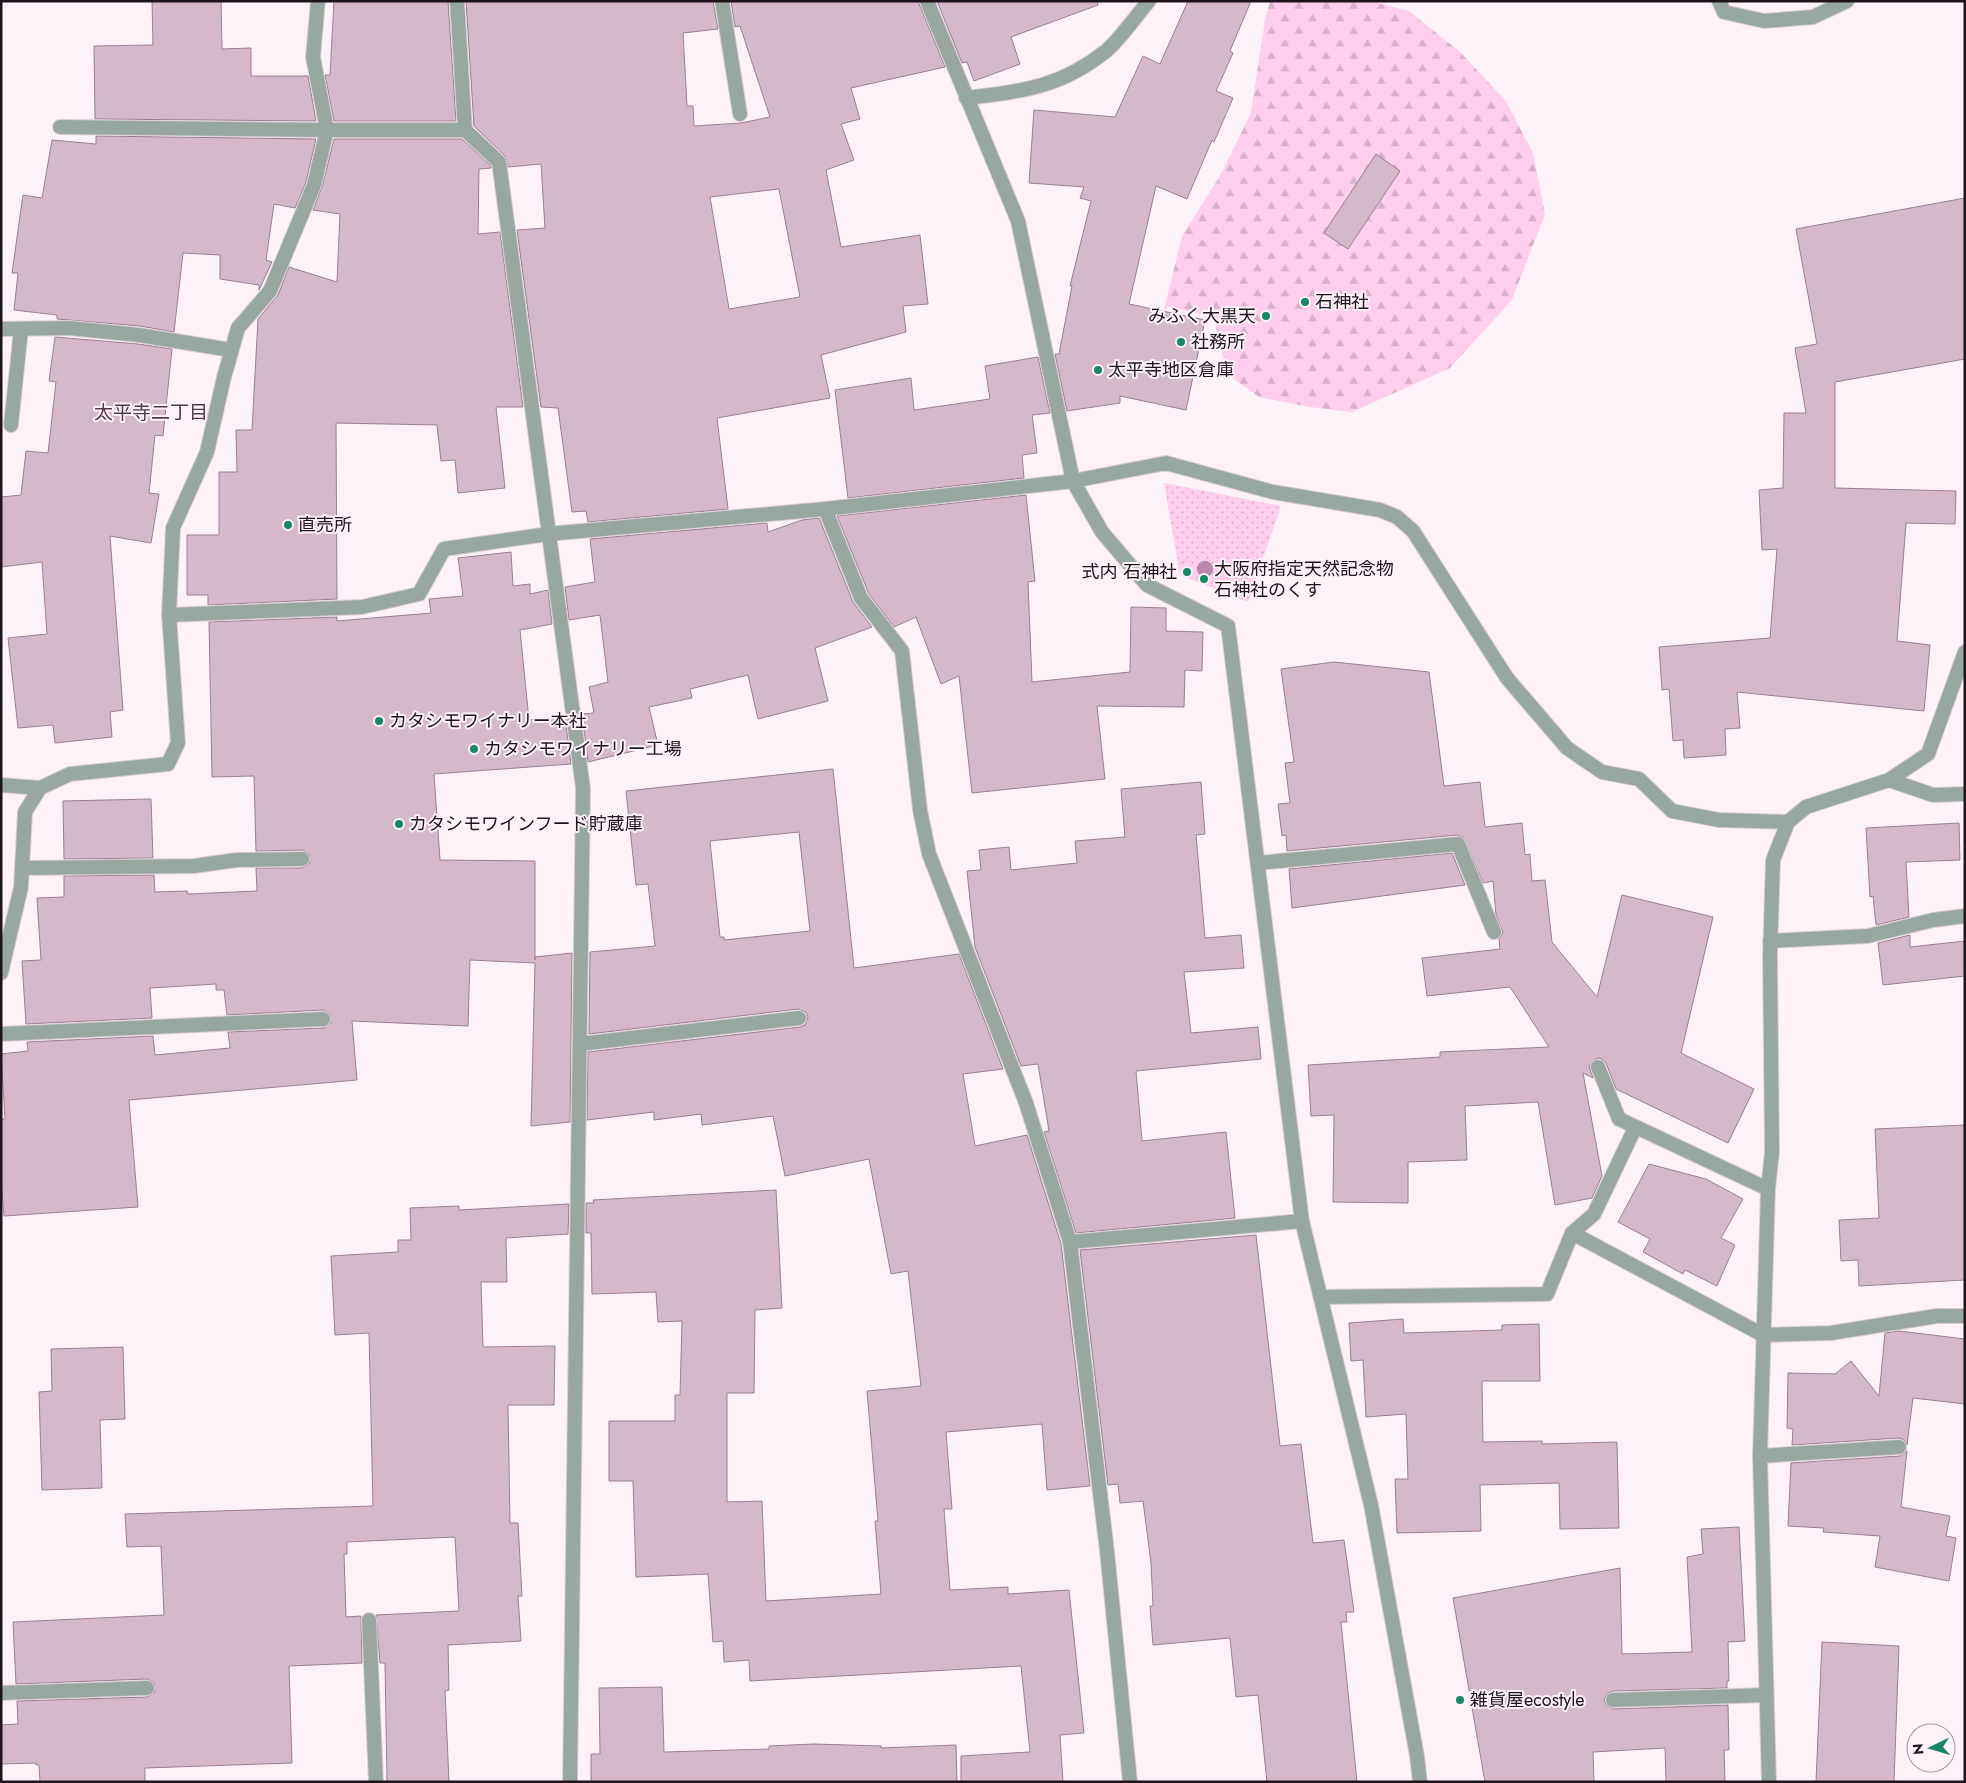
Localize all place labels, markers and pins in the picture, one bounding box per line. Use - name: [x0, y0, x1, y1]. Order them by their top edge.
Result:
- place label: 石神社: [1315, 289, 1369, 315]
- marker: 石神社: [1299, 296, 1311, 308]
- place label: みふく大黒天: [1148, 303, 1256, 329]
- marker: みふく大黒天: [1260, 310, 1272, 322]
- place label: 社務所: [1191, 329, 1245, 355]
- marker: 社務所: [1175, 336, 1187, 348]
- place label: 太平寺地区倉庫: [1108, 357, 1234, 383]
- marker: 太平寺地区倉庫: [1092, 364, 1104, 376]
- place label: 直売所: [298, 512, 352, 538]
- marker: 直売所: [282, 519, 294, 531]
- place label: 大阪府指定天然記念物 石神社のくす: [1214, 556, 1394, 603]
- place label: 式内 石神社: [1082, 559, 1177, 585]
- marker: 式内 石神社: [1181, 566, 1193, 578]
- marker: 大阪府指定天然記念物 石神社のくす: [1198, 573, 1210, 585]
- place label: カタシモワイナリー本社: [389, 708, 587, 734]
- marker: カタシモワイナリー本社: [373, 715, 385, 727]
- place label: カタシモワイナリー工場: [484, 736, 682, 762]
- marker: カタシモワイナリー工場: [468, 743, 480, 755]
- place label: カタシモワインフード貯蔵庫: [409, 811, 642, 837]
- marker: カタシモワインフード貯蔵庫: [393, 818, 405, 830]
- place label: 雑貨屋ecostyle: [1470, 1687, 1585, 1713]
- marker: 雑貨屋ecostyle: [1454, 1694, 1466, 1706]

